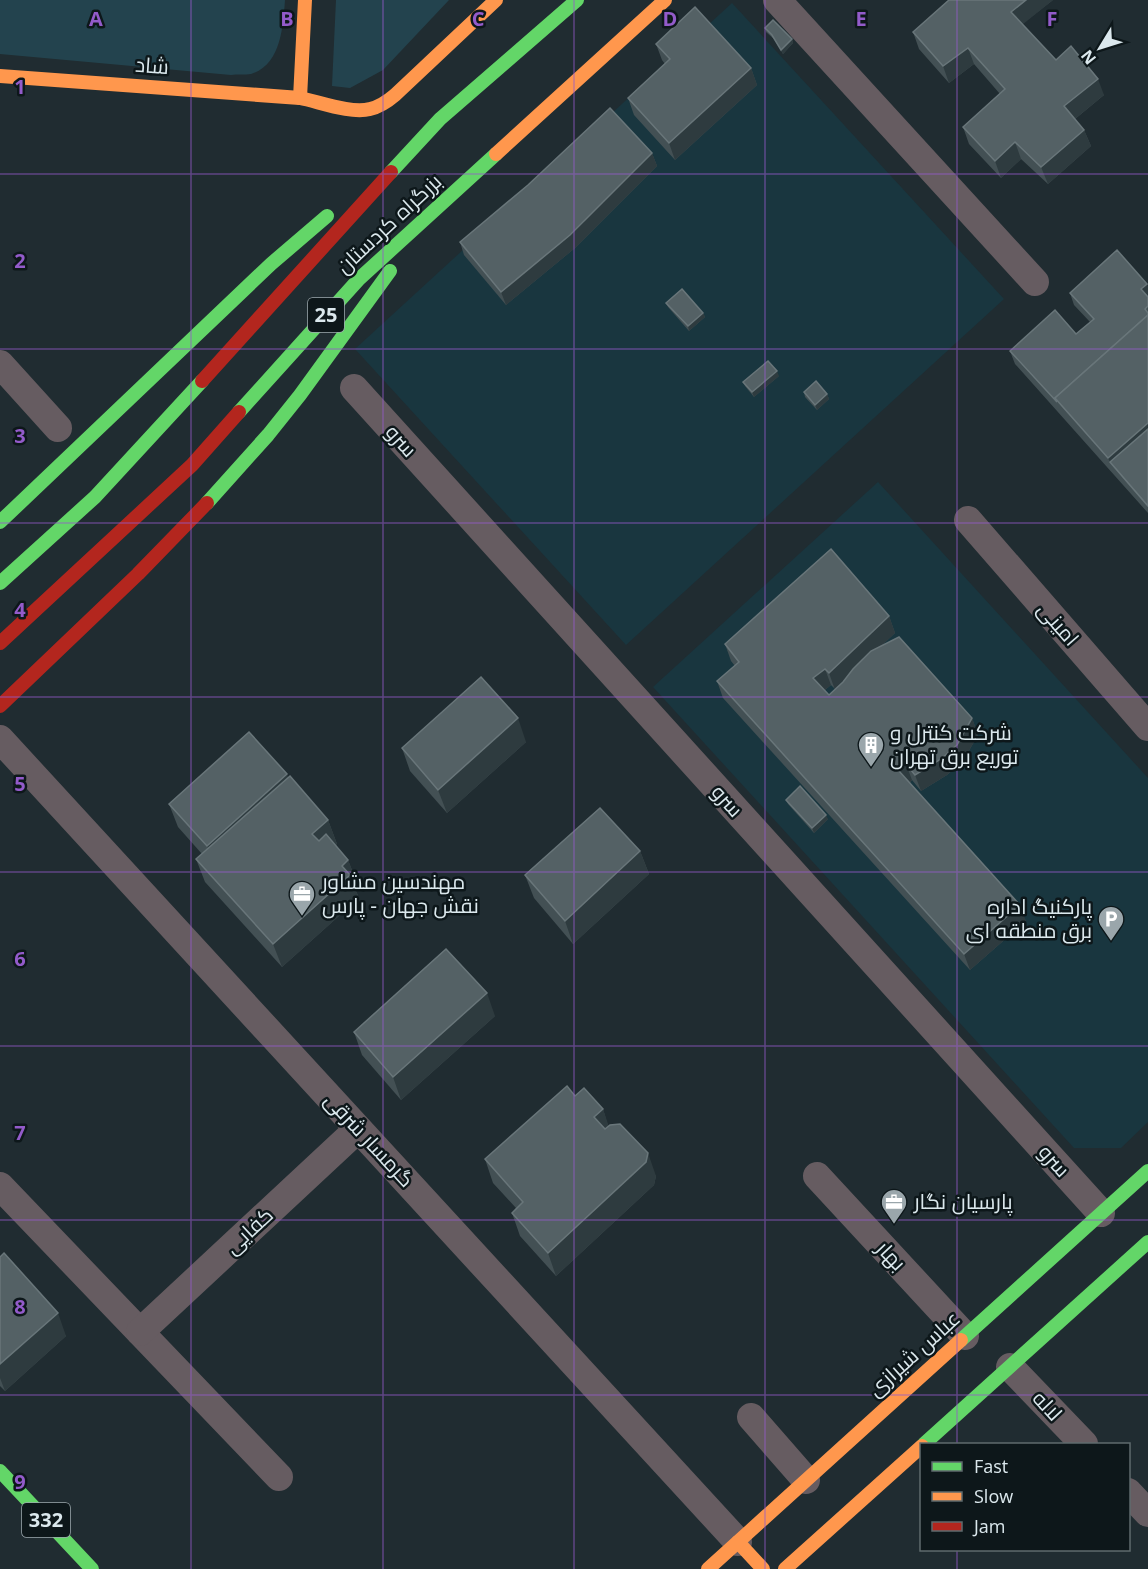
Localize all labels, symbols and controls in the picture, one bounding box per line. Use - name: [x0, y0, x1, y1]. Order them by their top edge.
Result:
- text: A: [89, 5, 103, 32]
- text: B: [280, 5, 294, 32]
- text: C: [472, 5, 485, 32]
- text: D: [663, 5, 677, 32]
- text: E: [855, 5, 867, 32]
- text: F: [1047, 5, 1057, 32]
- north arrow: [1070, 18, 1130, 78]
- text: N: [1076, 45, 1101, 69]
- street label: شاد: [134, 50, 170, 80]
- text: 1: [14, 73, 26, 100]
- street label: بزرگراه کردستان: [330, 167, 447, 279]
- text: 2: [14, 247, 26, 274]
- road number: 25: [308, 298, 344, 332]
- street label: سرو: [380, 418, 424, 463]
- text: 3: [14, 422, 26, 449]
- street label: امینی: [1032, 595, 1086, 651]
- text: 4: [14, 596, 26, 623]
- place label: شرکت کنترل و توریع برق تهران: [890, 718, 1019, 771]
- building icon: شرکت کنترل و توریع برق تهران: [856, 730, 886, 768]
- text: 5: [14, 770, 26, 797]
- street label: سرو: [706, 778, 750, 823]
- place label: مهندسین مشاور نقش جهان - پارس: [321, 867, 479, 920]
- office icon: مهندسین مشاور نقش جهان - پارس: [287, 879, 317, 917]
- place label: پارکنیگ اداره برق منطقه ای: [966, 892, 1092, 944]
- parking icon: پارکنیگ اداره برق منطقه ای: [1096, 904, 1126, 942]
- text: 6: [14, 945, 26, 972]
- street label: گرمسار شرقی: [319, 1086, 421, 1193]
- text: 7: [14, 1119, 26, 1146]
- street label: سرو: [1033, 1138, 1077, 1183]
- office icon: پارسیان نگار: [879, 1187, 909, 1225]
- place label: پارسیان نگار: [913, 1187, 1013, 1216]
- street label: کفایی: [218, 1201, 279, 1260]
- street label: بهار: [870, 1234, 913, 1276]
- text: 8: [14, 1293, 26, 1320]
- street label: عباس شیرازی: [861, 1304, 966, 1402]
- street label: لاله: [1027, 1384, 1069, 1426]
- legend: [920, 1443, 1130, 1551]
- text: Fast: [974, 1454, 1008, 1478]
- text: 9: [14, 1468, 26, 1495]
- text: Slow: [974, 1484, 1013, 1508]
- road number: 332: [22, 1503, 70, 1537]
- text: Jam: [972, 1514, 1006, 1538]

